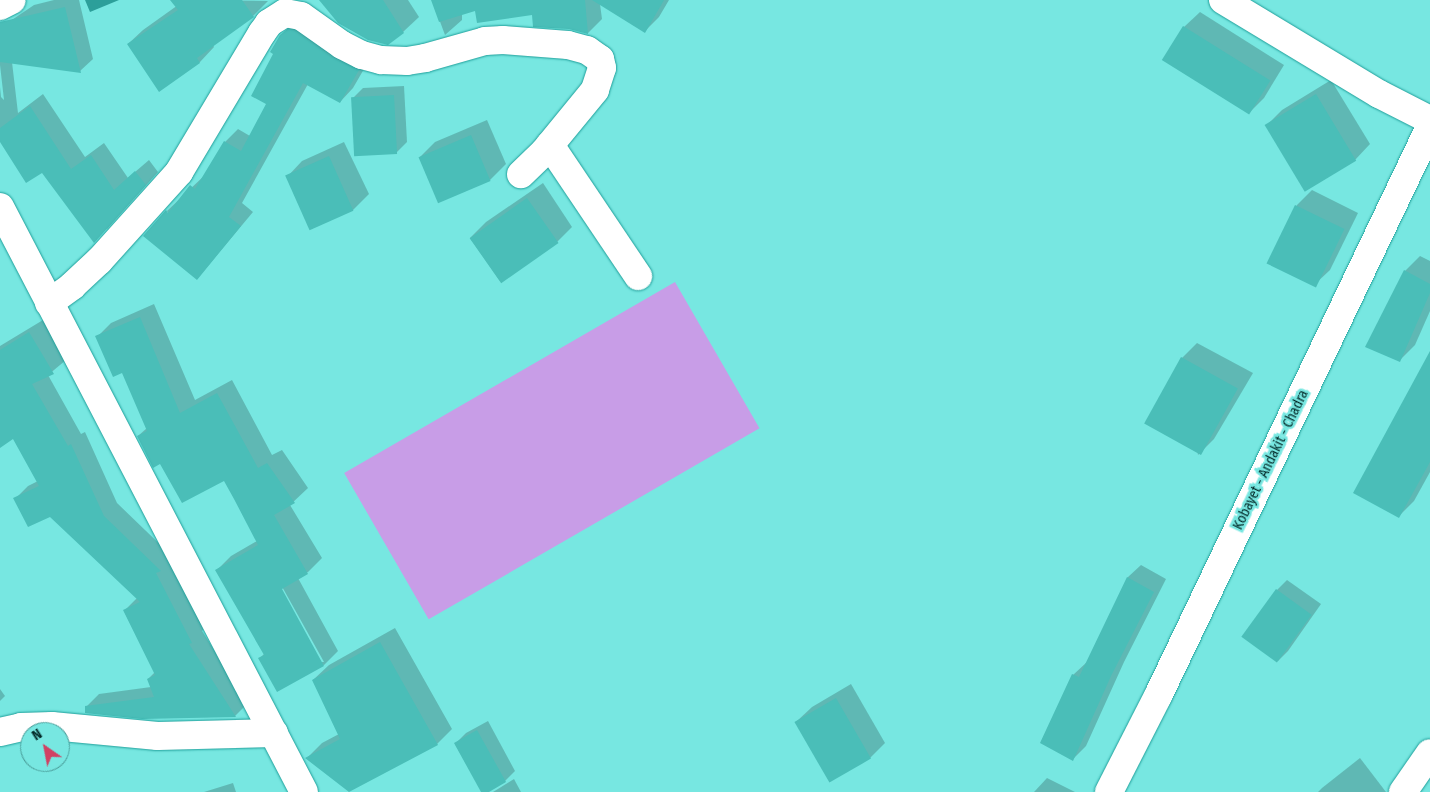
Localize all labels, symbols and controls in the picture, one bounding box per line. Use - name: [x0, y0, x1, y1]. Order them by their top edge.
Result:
- street label: Kobayet - Andakit - Chadra: [1230, 387, 1312, 533]
- north arrow: [20, 722, 70, 772]
- text: N: [29, 725, 45, 744]

